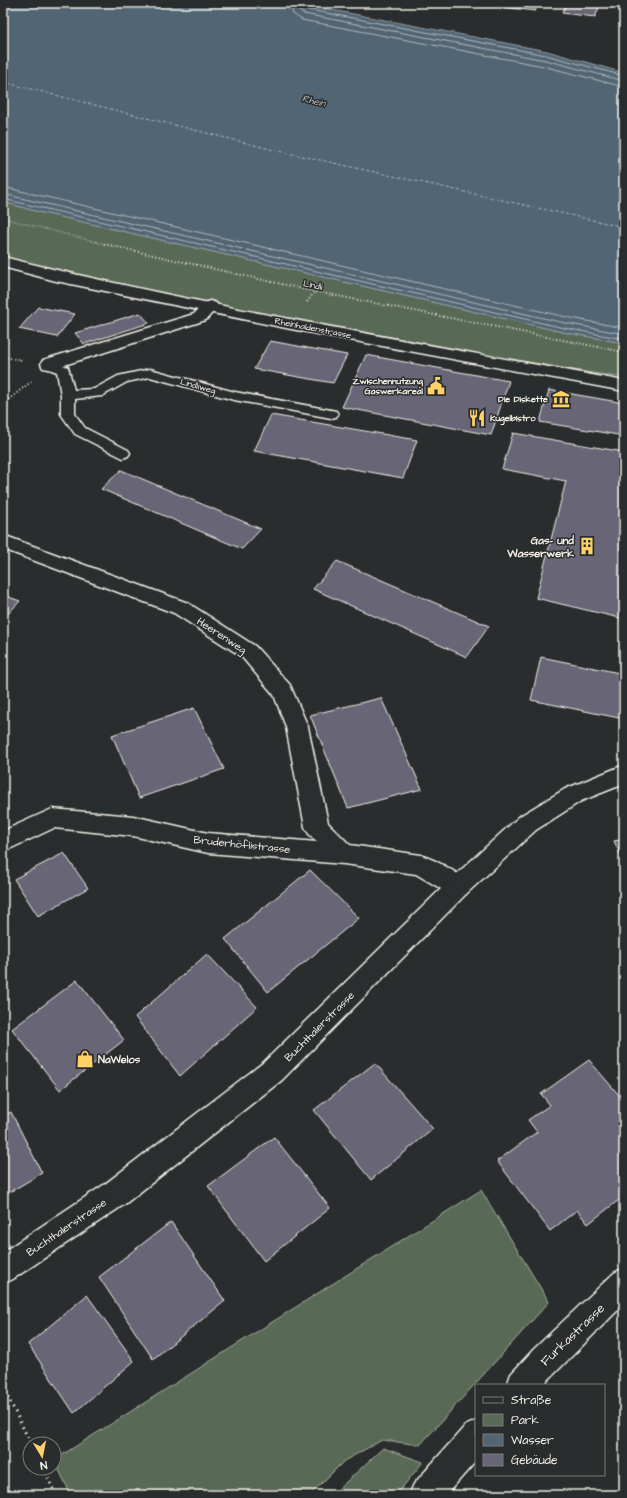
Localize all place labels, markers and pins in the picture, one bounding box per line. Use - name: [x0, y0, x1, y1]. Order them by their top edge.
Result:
- place label: Zwischennutzung Gaswerkareal: [352, 375, 424, 398]
- public building icon: Zwischennutzung Gaswerkareal: [426, 376, 446, 396]
- museum icon: Die Diskette: [551, 389, 571, 409]
- place label: Die Diskette: [498, 393, 548, 406]
- restaurant icon: Kugelbistro: [467, 408, 487, 428]
- place label: Kugelbistro: [490, 412, 536, 425]
- place label: Gas- und Wasserwerk: [506, 533, 574, 561]
- building icon: Gas- und Wasserwerk: [577, 536, 597, 556]
- shop icon: NaWelos: [75, 1049, 95, 1069]
- place label: NaWelos: [98, 1052, 141, 1067]

